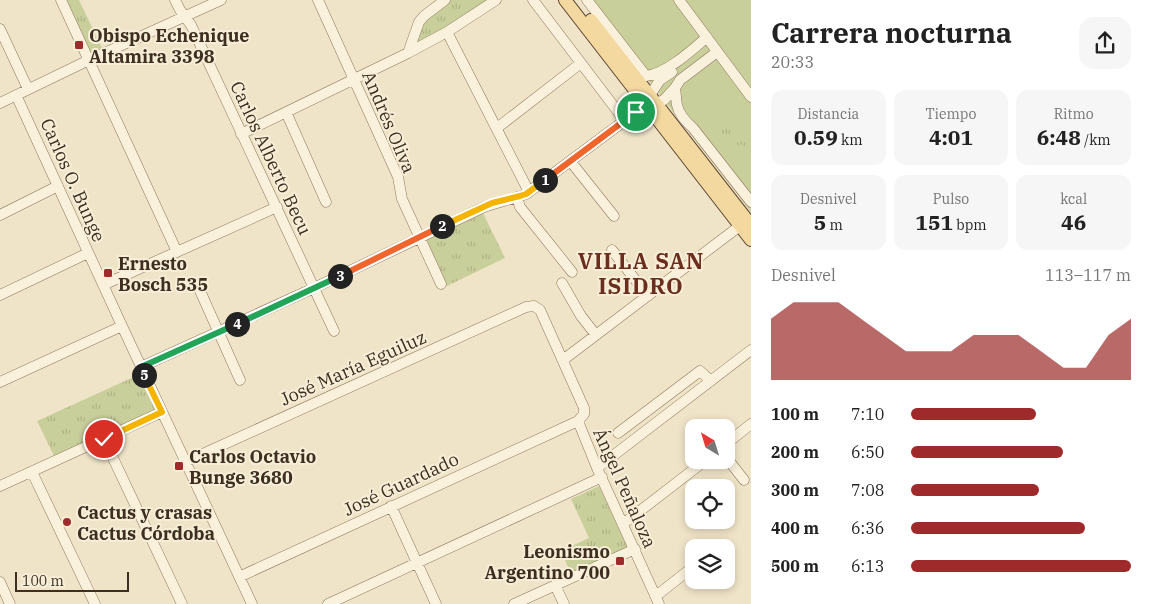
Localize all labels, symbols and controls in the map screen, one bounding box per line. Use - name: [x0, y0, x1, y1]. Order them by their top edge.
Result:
- text: Carrera nocturna: [771, 14, 1012, 51]
- button: share: [1079, 17, 1131, 69]
- place label: Obispo Echenique Altamira 3398: [89, 24, 250, 68]
- marker: Obispo Echenique Altamira 3398: [73, 39, 85, 51]
- text: 20:33: [771, 52, 814, 72]
- street label: Andrés Oliva: [357, 68, 421, 177]
- street label: Carlos Alberto Becu: [225, 77, 317, 239]
- pin: [615, 91, 657, 133]
- icon: arrive: [622, 98, 650, 126]
- text: Distancia: [797, 105, 859, 123]
- text: Tiempo: [925, 105, 977, 123]
- text: Ritmo: [1054, 105, 1094, 123]
- street label: Carlos O. Bunge: [35, 115, 111, 245]
- text: 0.59: [794, 123, 838, 151]
- text: 4:01: [929, 123, 973, 151]
- text: 6:48: [1037, 123, 1081, 151]
- text: km: [838, 131, 863, 149]
- text: /km: [1081, 131, 1111, 149]
- pin: 1: [532, 168, 558, 192]
- text: 1: [541, 171, 550, 189]
- text: Desnivel: [800, 190, 857, 208]
- text: Pulso: [933, 190, 969, 208]
- text: kcal: [1060, 190, 1087, 208]
- text: 5: [814, 208, 826, 236]
- text: 151: [915, 208, 953, 236]
- text: 46: [1061, 208, 1086, 236]
- pin: 2: [430, 214, 454, 238]
- text: m: [826, 216, 843, 234]
- text: bpm: [953, 216, 987, 234]
- text: 2: [438, 217, 447, 235]
- district label: VILLA SAN ISIDRO: [578, 246, 704, 300]
- place label: Ernesto Bosch 535: [118, 252, 208, 296]
- pin: 3: [328, 264, 352, 288]
- text: Desnivel: [771, 265, 836, 285]
- text: 113–117 m: [1045, 265, 1131, 285]
- marker: Ernesto Bosch 535: [102, 267, 114, 279]
- text: 3: [336, 267, 345, 285]
- pin: 4: [224, 312, 250, 336]
- text: 4: [233, 315, 242, 333]
- street label: José María Eguiluz: [276, 325, 430, 411]
- pin: 5: [132, 362, 156, 388]
- text: 5: [140, 366, 149, 384]
- text: 100 m: [771, 404, 819, 424]
- text: 7:10: [851, 404, 884, 424]
- pin: [83, 418, 125, 460]
- north arrow: [685, 419, 735, 469]
- map controls: [685, 419, 735, 589]
- street label: Ángel Peñaloza: [588, 424, 662, 552]
- icon: check: [90, 425, 118, 453]
- text: 200 m: [771, 442, 819, 462]
- text: 6:50: [851, 442, 884, 462]
- place label: Carlos Octavio Bunge 3680: [189, 445, 316, 489]
- street label: José Guardado: [340, 447, 462, 521]
- marker: Carlos Octavio Bunge 3680: [173, 460, 185, 472]
- button: locate: [685, 479, 735, 529]
- text: 300 m: [771, 480, 819, 500]
- text: 7:08: [851, 480, 884, 500]
- place label: Cactus y crasas Cactus Córdoba: [77, 501, 215, 545]
- marker: Cactus y crasas Cactus Córdoba: [61, 516, 73, 528]
- text: 400 m: [771, 518, 819, 538]
- text: 6:36: [851, 518, 884, 538]
- button: layers: [685, 539, 735, 589]
- place label: Leonismo Argentino 700: [485, 540, 610, 584]
- marker: Leonismo Argentino 700: [614, 555, 626, 567]
- text: 500 m: [771, 556, 819, 576]
- text: 6:13: [851, 556, 884, 576]
- scale bar: [15, 569, 129, 592]
- text: 100 m: [22, 572, 64, 590]

